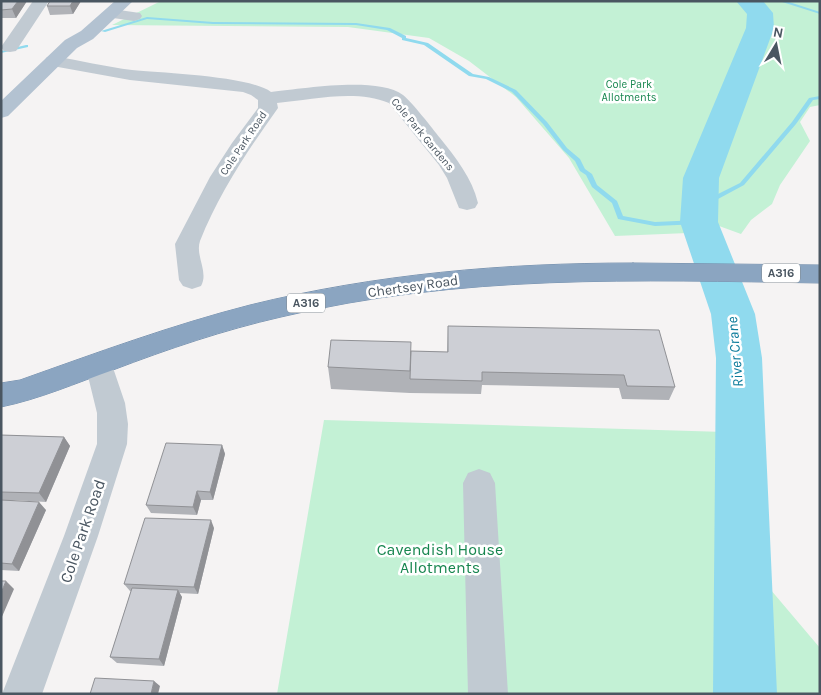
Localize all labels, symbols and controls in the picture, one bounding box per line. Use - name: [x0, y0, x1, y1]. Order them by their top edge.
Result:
- north arrow: [751, 20, 801, 70]
- text: N: [772, 23, 785, 42]
- park label: Cole Park Allotments: [601, 78, 657, 104]
- street label: Cole Park Gardens: [388, 95, 457, 173]
- street label: Cole Park Road: [217, 109, 270, 178]
- road number: A316: [762, 264, 800, 282]
- street label: Chertsey Road: [367, 272, 459, 301]
- road number: A316: [287, 294, 325, 312]
- water label: River Crane: [723, 316, 747, 388]
- street label: Cole Park Road: [56, 477, 109, 585]
- park label: Cavendish House Allotments: [377, 540, 503, 577]

